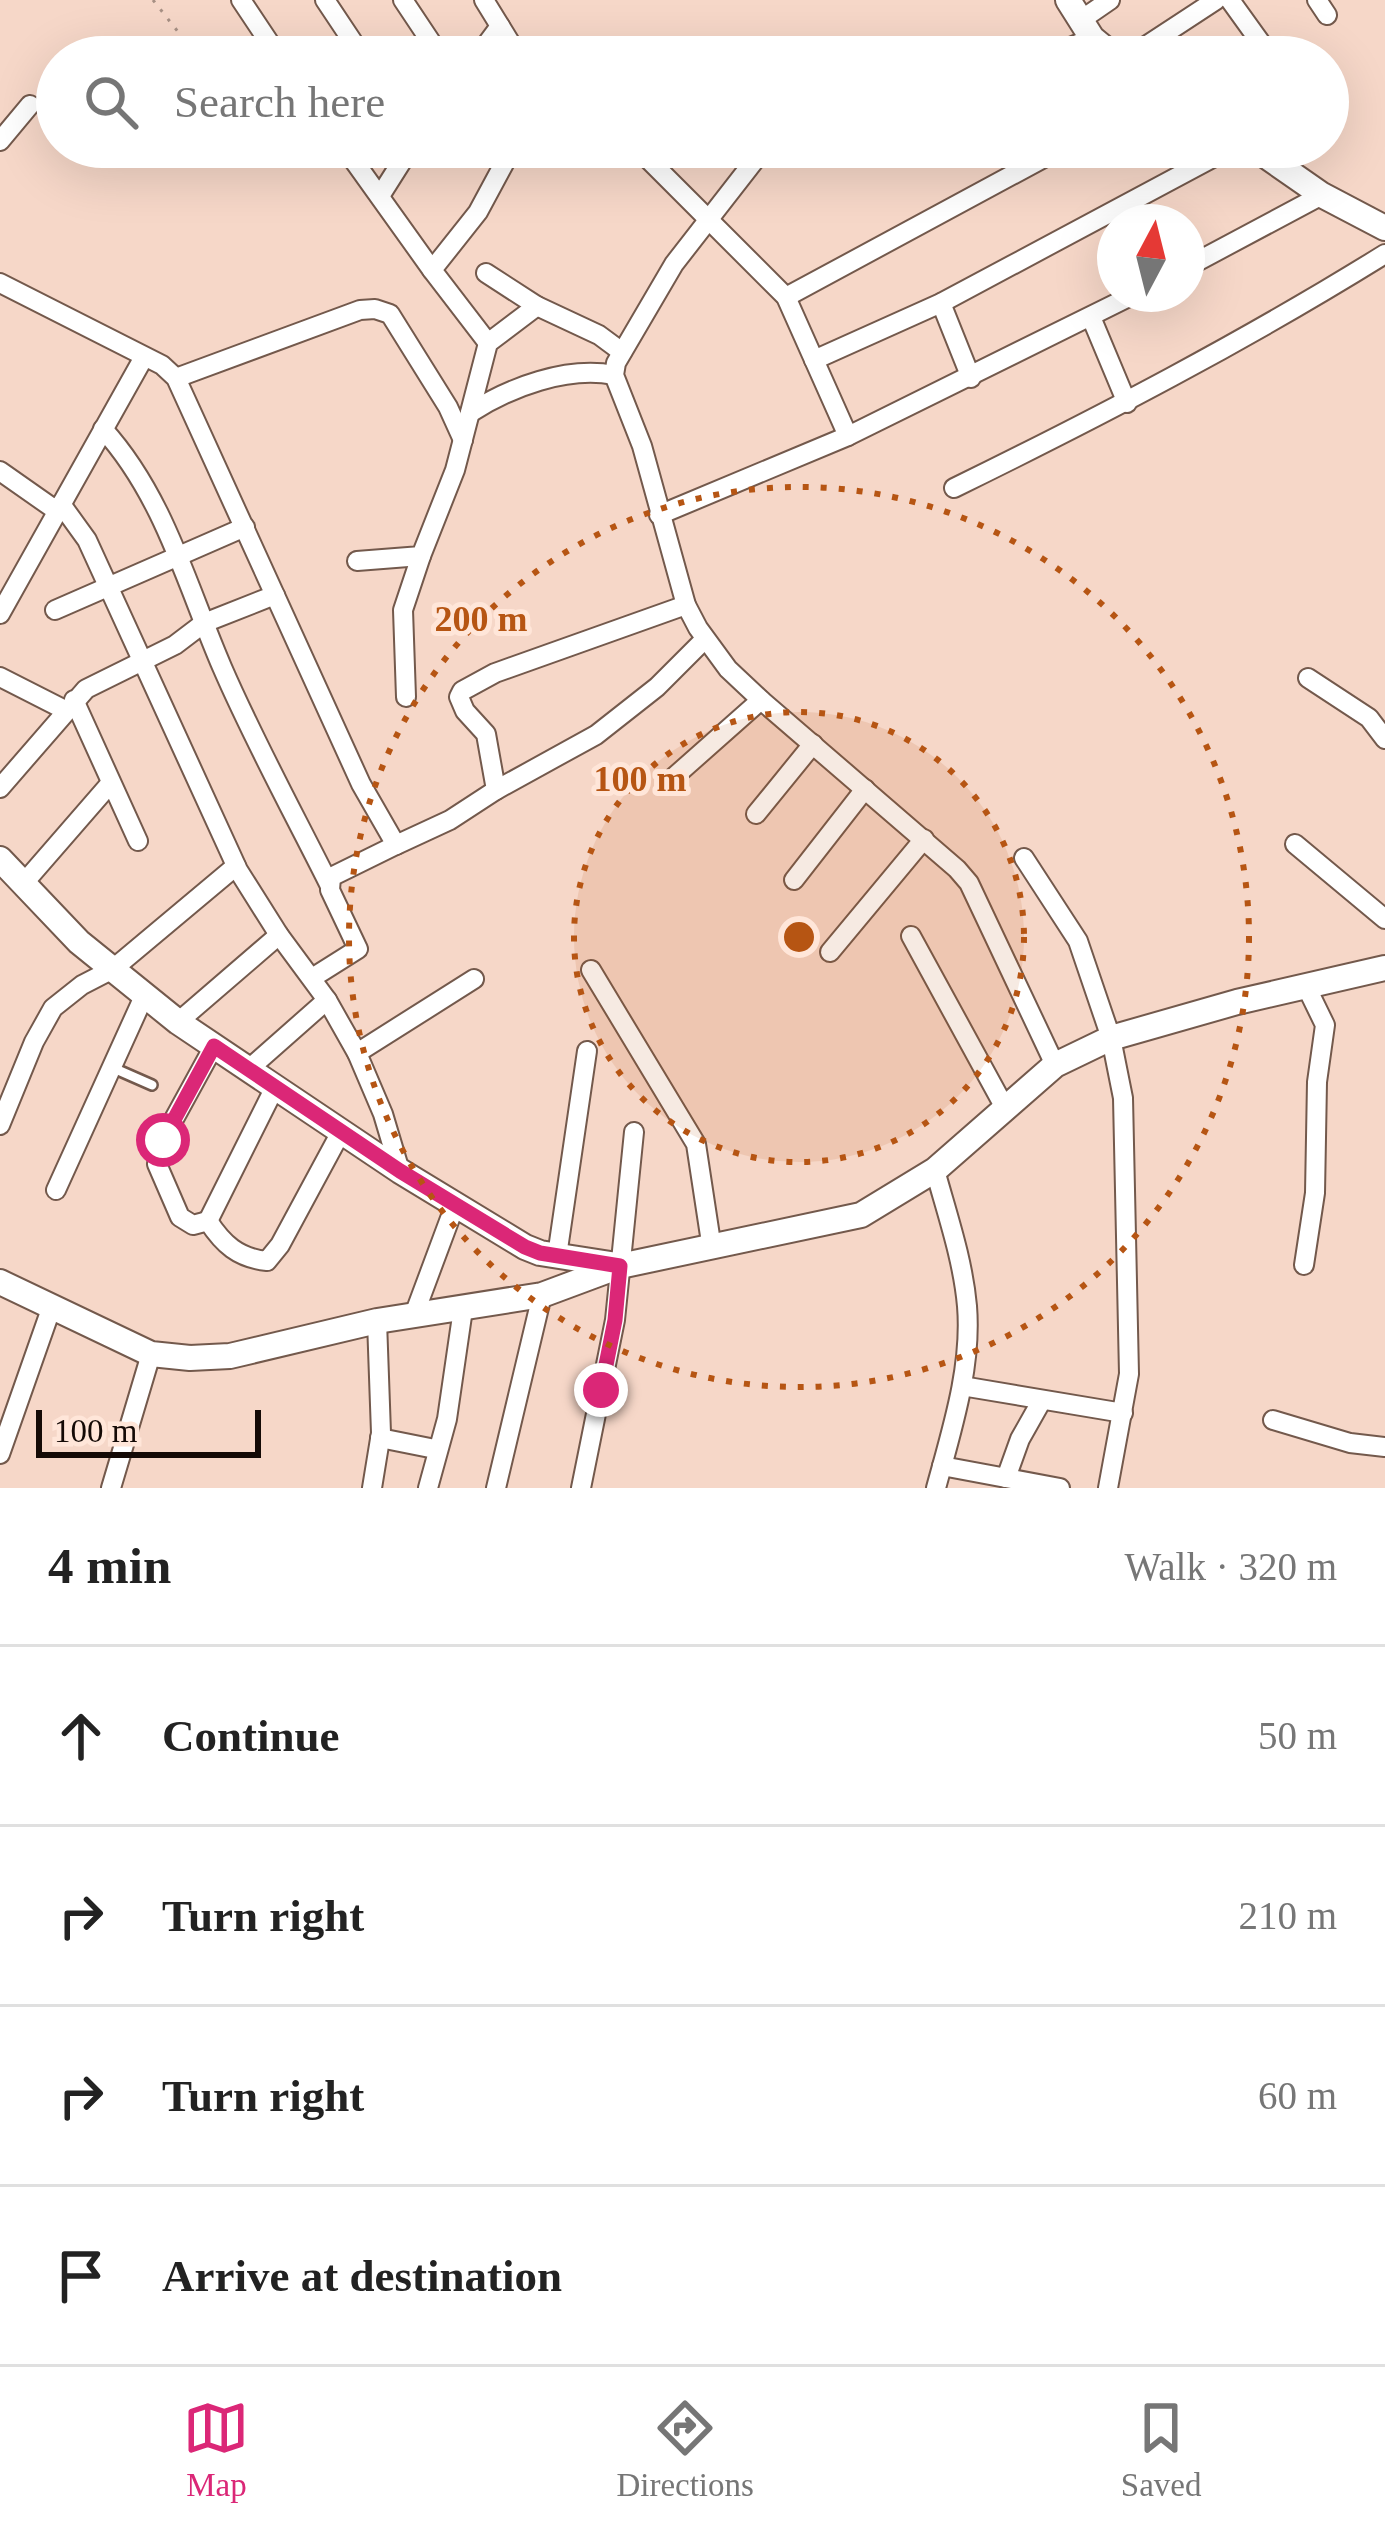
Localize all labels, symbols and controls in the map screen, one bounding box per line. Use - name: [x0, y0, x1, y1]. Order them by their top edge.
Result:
- search box: [36, 36, 1349, 168]
- icon: search: [78, 69, 144, 135]
- text: Search here: [174, 77, 385, 127]
- north arrow: [1097, 204, 1205, 312]
- text: 200 m: [435, 599, 528, 639]
- text: 100 m: [594, 759, 687, 799]
- centre of rings: [778, 916, 820, 958]
- route start: [136, 1113, 190, 1167]
- route end: [574, 1363, 628, 1417]
- scale bar: [36, 1404, 261, 1457]
- text: 100 m: [54, 1413, 137, 1449]
- text: 4 min: [48, 1538, 171, 1594]
- text: Walk · 320 m: [1125, 1545, 1337, 1588]
- icon: ahead: [48, 1703, 114, 1769]
- text: Continue: [162, 1711, 340, 1761]
- text: 50 m: [1258, 1714, 1337, 1757]
- icon: right: [48, 1883, 114, 1949]
- text: Turn right: [162, 1891, 364, 1941]
- text: 210 m: [1238, 1894, 1337, 1937]
- icon: right: [48, 2063, 114, 2129]
- text: Turn right: [162, 2071, 364, 2121]
- text: 60 m: [1258, 2074, 1337, 2117]
- icon: arrive: [48, 2243, 114, 2309]
- text: Arrive at destination: [162, 2251, 562, 2301]
- tab: Map: [183, 2395, 249, 2504]
- tab: Directions: [616, 2395, 754, 2504]
- tab: Saved: [1121, 2395, 1202, 2504]

